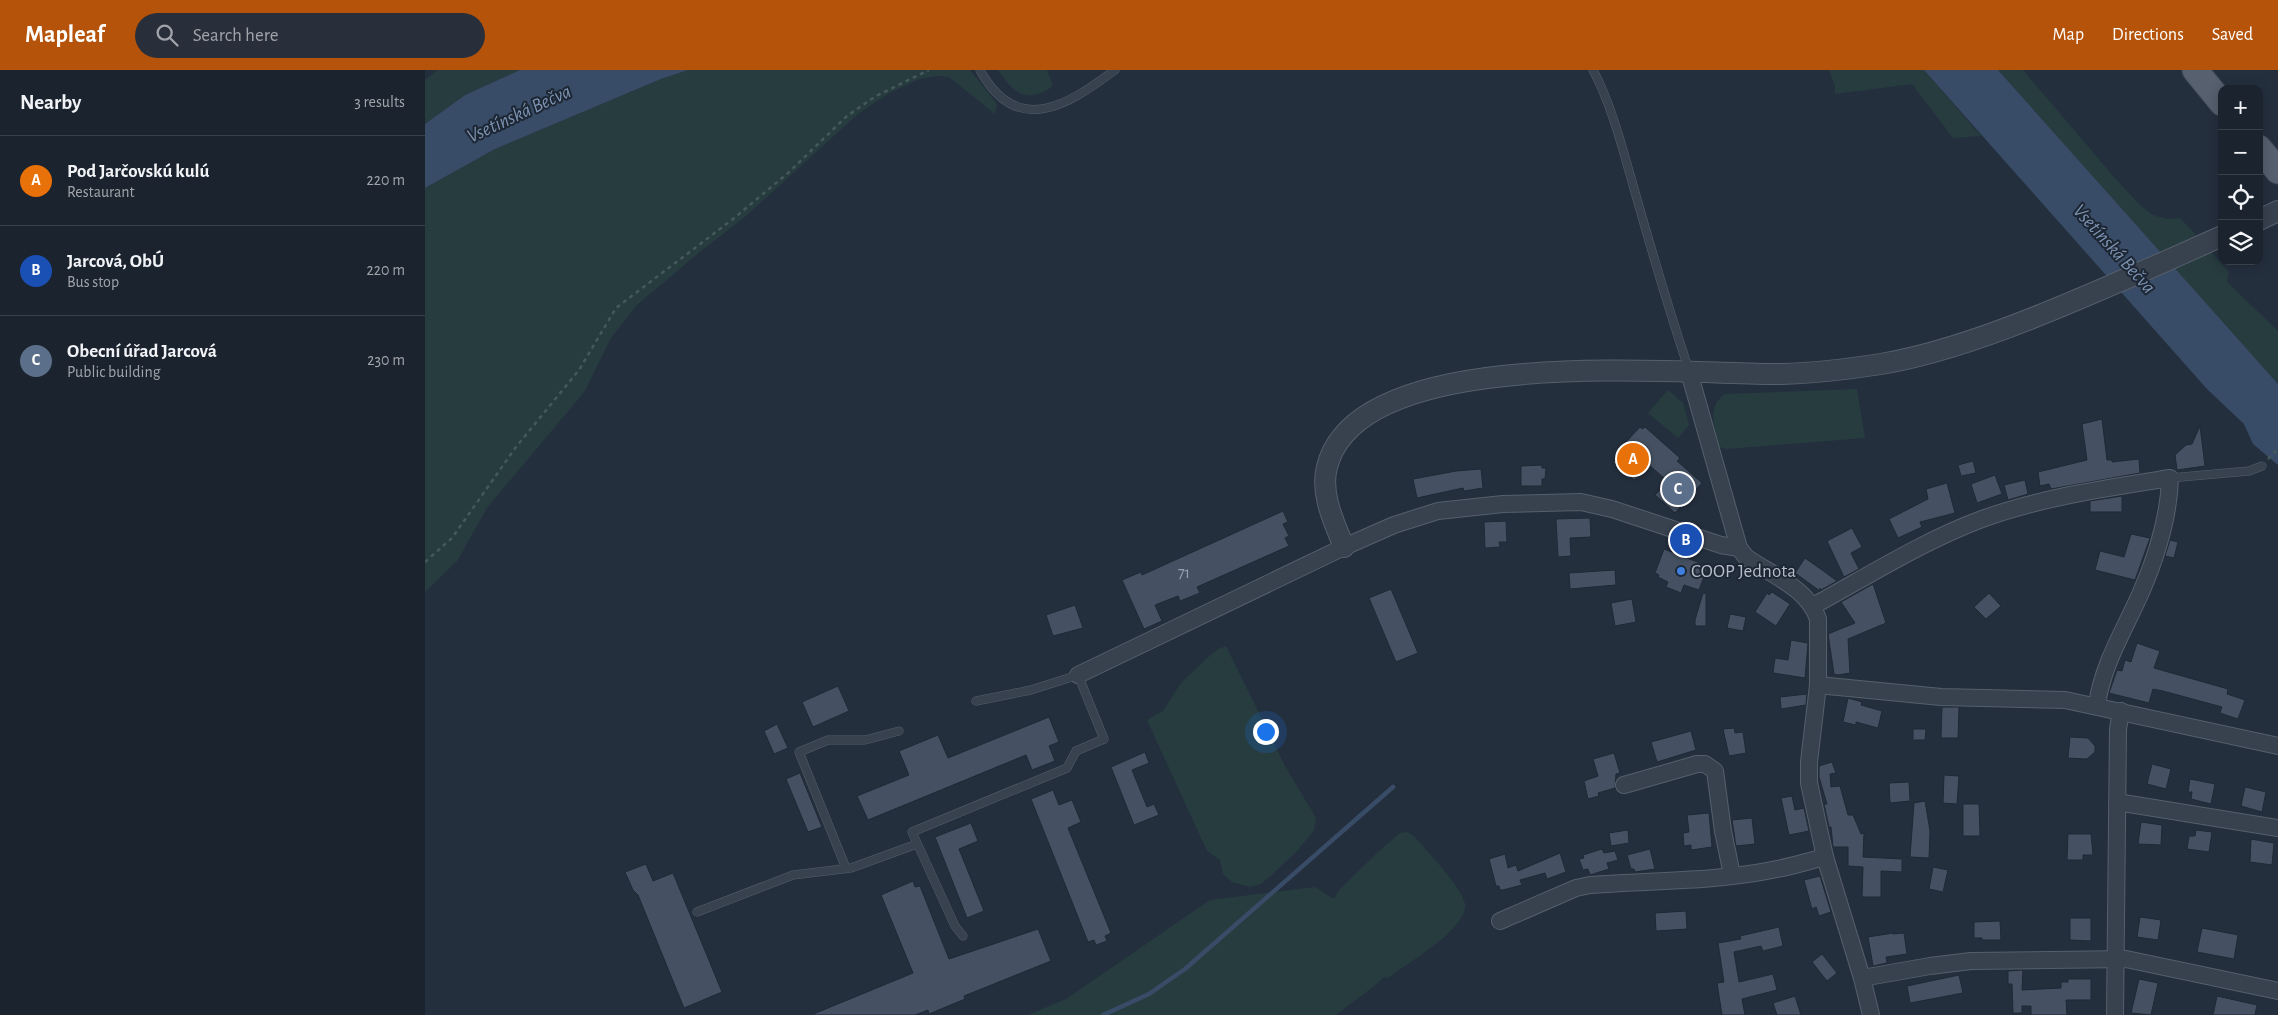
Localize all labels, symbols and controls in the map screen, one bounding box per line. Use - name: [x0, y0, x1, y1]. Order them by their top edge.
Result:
- search box: [135, 13, 485, 58]
- icon: search: [153, 21, 181, 49]
- text: Mapleaf: [25, 23, 105, 47]
- text: Search here: [193, 26, 279, 45]
- text: Map: [2053, 26, 2084, 44]
- text: Directions: [2112, 26, 2184, 44]
- text: Saved: [2212, 26, 2253, 44]
- water label: Vsetínská Bečva: [464, 81, 574, 147]
- map controls: [2218, 85, 2263, 265]
- button: +: [2218, 85, 2263, 130]
- text: Nearby: [20, 92, 81, 113]
- text: 3 results: [354, 94, 405, 110]
- button: −: [2218, 130, 2263, 175]
- text: Pod Jarčovskú kulú: [67, 162, 210, 181]
- text: A: [31, 172, 41, 188]
- text: 220 m: [367, 172, 405, 188]
- button: locate: [2218, 175, 2263, 220]
- text: Restaurant: [67, 184, 135, 200]
- water label: Vsetínská Bečva: [2069, 201, 2159, 297]
- button: layers: [2218, 220, 2263, 265]
- text: Jarcová, ObÚ: [67, 252, 164, 271]
- text: B: [31, 262, 41, 278]
- text: 220 m: [367, 262, 405, 278]
- text: Bus stop: [67, 274, 119, 290]
- text: Obecní úřad Jarcová: [67, 342, 217, 361]
- text: C: [32, 352, 40, 368]
- text: 230 m: [367, 352, 405, 368]
- text: Public building: [67, 364, 161, 380]
- pin: A: [1617, 440, 1649, 478]
- pin: C: [1662, 470, 1694, 508]
- pin: B: [1670, 521, 1702, 559]
- place label: COOP Jednota: [1691, 562, 1796, 581]
- house number: 71: [1178, 565, 1190, 581]
- marker: COOP Jednota: [1675, 565, 1687, 577]
- your location: [1253, 719, 1279, 745]

